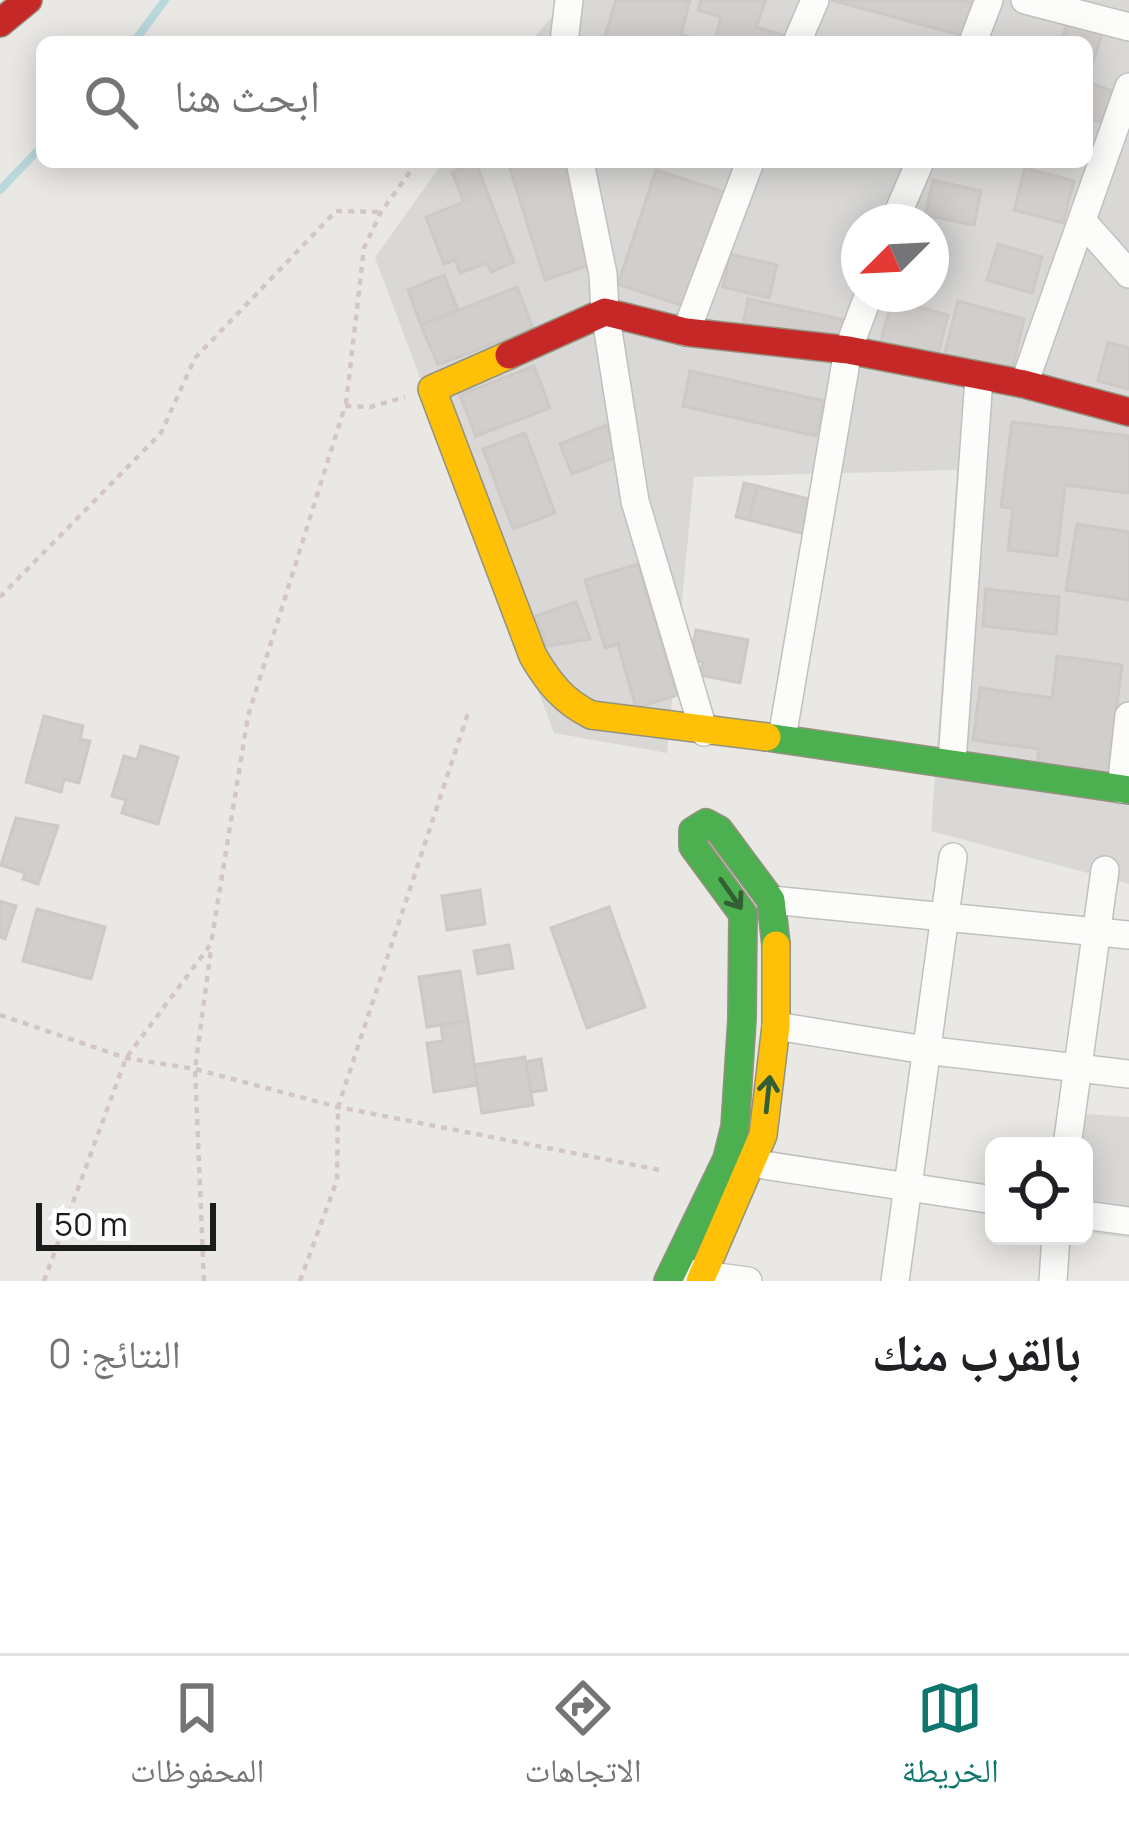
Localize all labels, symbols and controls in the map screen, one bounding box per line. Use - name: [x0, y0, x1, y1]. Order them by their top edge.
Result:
- search box: [36, 36, 1093, 168]
- text: ابحث هنا: [174, 64, 320, 126]
- icon: search: [78, 69, 144, 135]
- north arrow: [841, 204, 949, 312]
- one-way arrow: [718, 877, 743, 911]
- one-way arrow: [758, 1075, 780, 1114]
- map controls: [985, 1137, 1093, 1245]
- button: locate: [985, 1137, 1093, 1245]
- scale bar: [36, 1197, 216, 1250]
- text: 50 m: [54, 1201, 128, 1246]
- text: بالقرب منك: [872, 1317, 1081, 1386]
- text: النتائج: 0: [48, 1326, 181, 1380]
- tab: المحفوظات: [130, 1675, 264, 1803]
- tab: الاتجاهات: [524, 1675, 642, 1803]
- tab: الخريطة: [902, 1675, 999, 1803]

